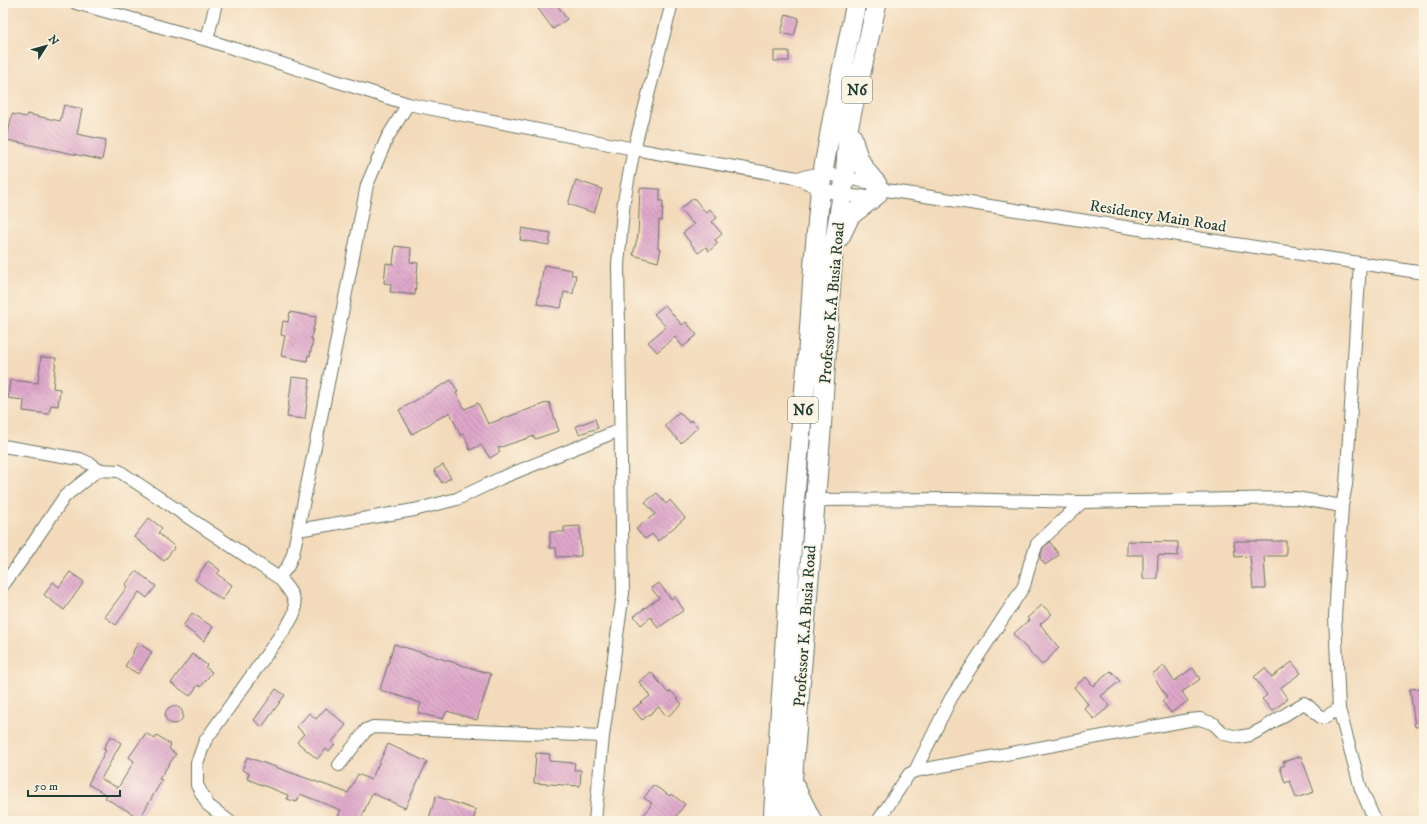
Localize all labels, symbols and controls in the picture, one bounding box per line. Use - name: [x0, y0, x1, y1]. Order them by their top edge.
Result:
- north arrow: [26, 26, 66, 66]
- text: N: [45, 33, 61, 48]
- road number: N6: [842, 77, 872, 103]
- street label: Residency Main Road: [1088, 195, 1228, 237]
- street label: Professor K.A Busia Road: [815, 221, 849, 385]
- road number: N6: [788, 397, 818, 423]
- street label: Professor K.A Busia Road: [789, 544, 821, 708]
- scale bar: [28, 772, 120, 798]
- text: 50 m: [34, 779, 58, 794]

